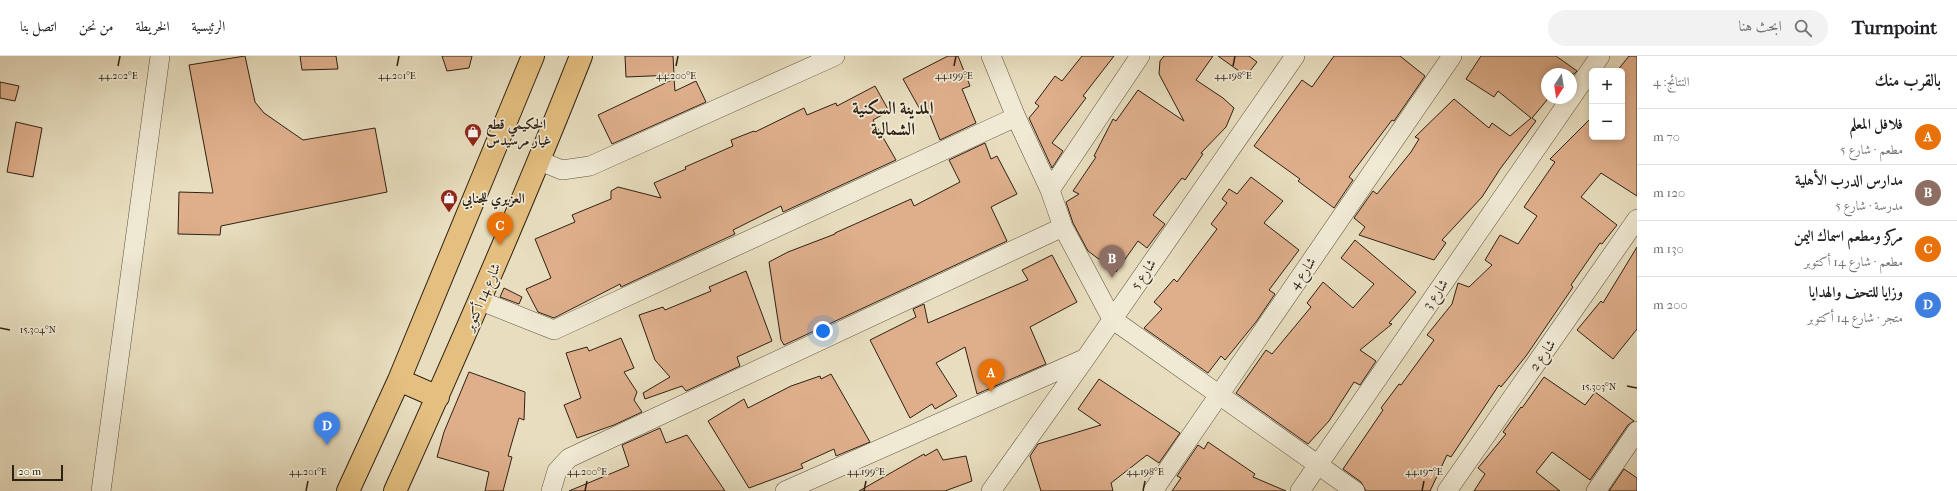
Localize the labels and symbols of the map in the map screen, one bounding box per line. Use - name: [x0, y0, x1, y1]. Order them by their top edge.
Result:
- north arrow: [1541, 68, 1577, 104]
- text: 44.202°E: [98, 70, 138, 82]
- text: 44.201°E: [378, 70, 416, 82]
- text: 44.200°E: [656, 70, 696, 82]
- text: 44.199°E: [935, 70, 973, 82]
- text: 44.198°E: [1214, 70, 1252, 82]
- district label: المدينة السكنية الشمالية: [852, 98, 934, 140]
- place label: الحكيمي قطع غيار مرسيدس: [486, 116, 552, 150]
- shop icon: الحكيمي قطع غيار مرسيدس: [463, 122, 483, 147]
- shop icon: العزيري للجنابي: [439, 188, 459, 213]
- place label: العزيري للجنابي: [461, 190, 525, 210]
- pin: C: [487, 212, 513, 245]
- pin: B: [1099, 245, 1125, 278]
- street label: شارع 4: [1285, 254, 1322, 294]
- street label: شارع 5: [1127, 256, 1162, 295]
- street label: شارع 14 أكتوبر: [458, 260, 507, 337]
- street label: شارع 3: [1419, 276, 1454, 314]
- your location: [813, 321, 833, 341]
- text: 15.304°N: [20, 324, 57, 336]
- street label: شارع 2: [1526, 336, 1562, 376]
- pin: A: [978, 359, 1004, 392]
- text: 15.303°N: [1582, 381, 1617, 393]
- pin: D: [314, 412, 340, 445]
- scale bar: [12, 463, 63, 482]
- text: 44.201°E: [289, 466, 327, 478]
- text: 44.200°E: [567, 466, 607, 478]
- text: 44.199°E: [847, 466, 885, 478]
- text: 44.198°E: [1126, 466, 1164, 478]
- text: 44.197°E: [1405, 466, 1443, 478]

